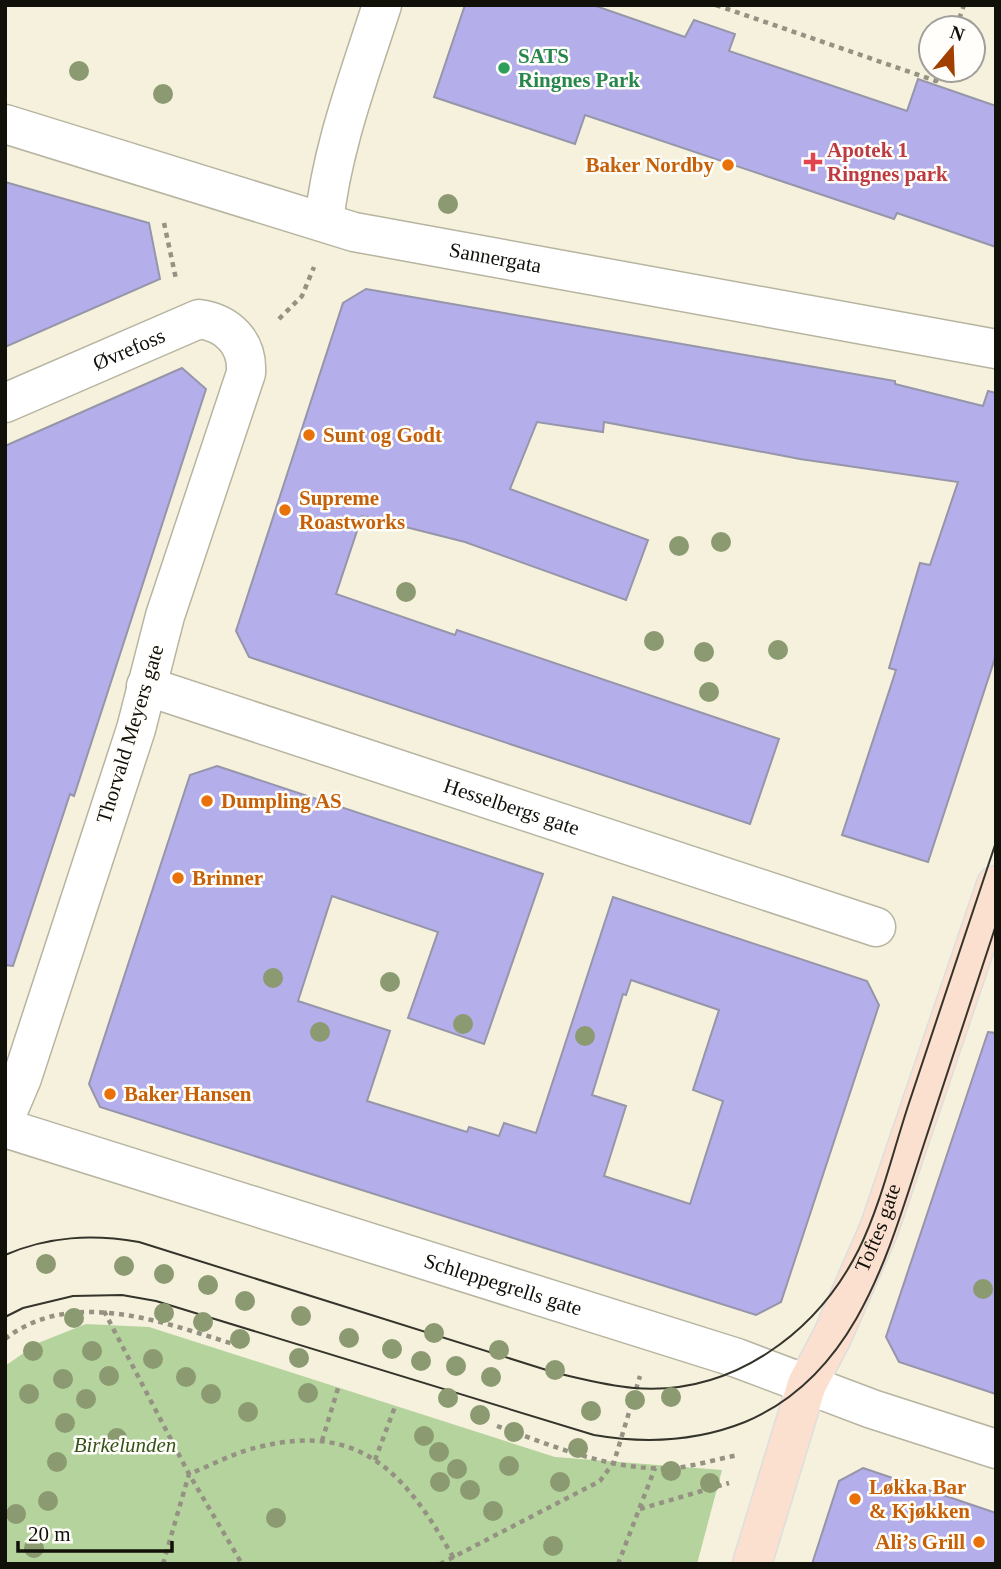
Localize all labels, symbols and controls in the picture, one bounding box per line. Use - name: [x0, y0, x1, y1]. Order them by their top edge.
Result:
- north arrow: [917, 14, 987, 84]
- text: N: [947, 21, 968, 46]
- place label: SATS Ringnes Park: [518, 44, 640, 92]
- marker: SATS Ringnes Park: [496, 60, 512, 76]
- place label: Apotek 1 Ringnes park: [827, 138, 948, 186]
- place label: Baker Nordby: [585, 153, 714, 177]
- marker: Apotek 1 Ringnes park: [805, 154, 821, 170]
- marker: Baker Nordby: [720, 157, 736, 173]
- street label: Sannergata: [447, 238, 544, 278]
- street label: Øvrefoss: [89, 323, 168, 375]
- place label: Sunt og Godt: [323, 423, 442, 447]
- marker: Sunt og Godt: [301, 427, 317, 443]
- place label: Supreme Roastworks: [299, 486, 405, 534]
- marker: Supreme Roastworks: [277, 502, 293, 518]
- street label: Thorvald Meyers gate: [91, 642, 169, 826]
- street label: Hesselbergs gate: [441, 773, 583, 840]
- place label: Dumpling AS: [221, 789, 342, 813]
- marker: Dumpling AS: [199, 793, 215, 809]
- place label: Brinner: [192, 866, 263, 890]
- marker: Brinner: [170, 870, 186, 886]
- place label: Baker Hansen: [124, 1082, 252, 1106]
- marker: Baker Hansen: [102, 1086, 118, 1102]
- street label: Toftes gate: [850, 1181, 905, 1275]
- street label: Schleppegrells gate: [421, 1248, 585, 1320]
- park label: Birkelunden: [74, 1433, 176, 1457]
- place label: Løkka Bar & Kjøkken: [869, 1475, 970, 1523]
- marker: Løkka Bar & Kjøkken: [847, 1491, 863, 1507]
- scale bar: [18, 1510, 172, 1554]
- text: 20 m: [28, 1522, 71, 1546]
- place label: Ali’s Grill: [875, 1530, 965, 1554]
- marker: Ali’s Grill: [971, 1534, 987, 1550]

